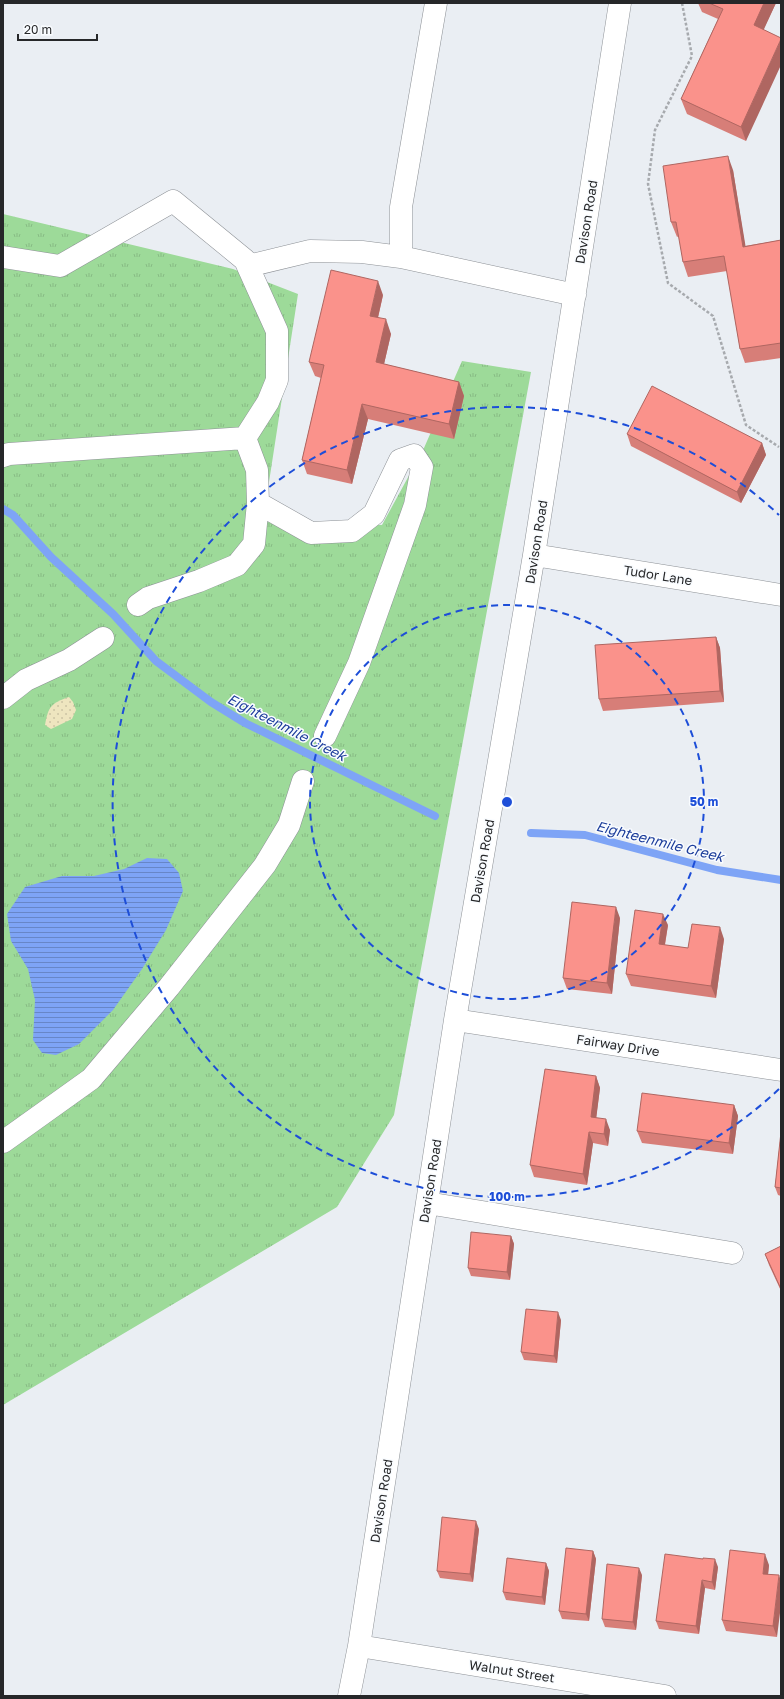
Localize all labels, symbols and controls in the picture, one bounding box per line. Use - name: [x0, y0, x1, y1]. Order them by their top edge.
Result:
- scale bar: [18, 16, 97, 42]
- text: 20 m: [24, 22, 52, 37]
- street label: Davison Road: [571, 179, 601, 265]
- street label: Davison Road: [521, 499, 551, 585]
- street label: Tudor Lane: [623, 562, 693, 588]
- water label: Eighteenmile Creek: [225, 690, 351, 765]
- text: 50 m: [690, 794, 718, 809]
- centre of rings: [500, 795, 514, 809]
- water label: Eighteenmile Creek: [594, 817, 728, 866]
- street label: Davison Road: [467, 818, 497, 904]
- street label: Fairway Drive: [575, 1031, 661, 1059]
- street label: Davison Road: [415, 1138, 445, 1224]
- text: 100 m: [489, 1189, 525, 1204]
- street label: Davison Road: [366, 1458, 396, 1544]
- street label: Walnut Street: [468, 1656, 556, 1686]

